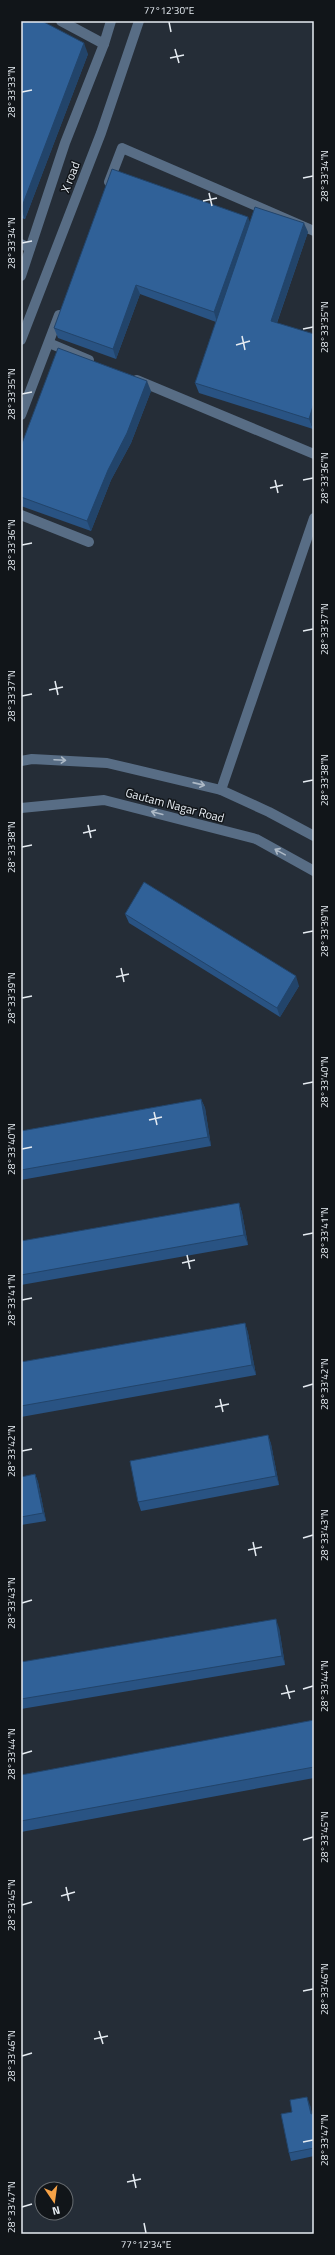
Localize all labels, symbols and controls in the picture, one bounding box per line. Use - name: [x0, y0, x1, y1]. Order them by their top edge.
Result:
- text: 77°12'30"E: [144, 3, 195, 18]
- text: 28°33'33"N: [4, 66, 19, 118]
- text: 28°33'34"N: [317, 150, 332, 202]
- street label: X road: [55, 159, 85, 195]
- text: 28°33'34"N: [4, 217, 19, 269]
- text: 28°33'35"N: [317, 301, 332, 353]
- text: 28°33'35"N: [4, 368, 19, 420]
- text: 28°33'36"N: [317, 452, 332, 504]
- text: 28°33'36"N: [4, 519, 19, 571]
- text: 28°33'37"N: [317, 603, 332, 655]
- text: 28°33'37"N: [4, 670, 19, 722]
- text: 28°33'38"N: [317, 754, 332, 806]
- one-way arrow: [53, 757, 66, 764]
- one-way arrow: [192, 781, 205, 789]
- street label: Gautam Nagar Road: [123, 783, 227, 827]
- one-way arrow: [150, 809, 163, 816]
- text: 28°33'38"N: [4, 821, 19, 873]
- one-way arrow: [274, 848, 286, 855]
- text: 28°33'39"N: [317, 905, 332, 957]
- text: 28°33'39"N: [4, 972, 19, 1024]
- text: 28°33'40"N: [317, 1056, 332, 1108]
- text: 28°33'40"N: [4, 1123, 19, 1175]
- text: 28°33'41"N: [317, 1207, 332, 1259]
- text: 28°33'41"N: [4, 1274, 19, 1326]
- text: 28°33'42"N: [317, 1358, 332, 1410]
- text: 28°33'42"N: [4, 1425, 19, 1477]
- text: 28°33'43"N: [317, 1509, 332, 1561]
- text: 28°33'43"N: [4, 1577, 19, 1629]
- text: 28°33'44"N: [317, 1660, 332, 1712]
- text: 28°33'44"N: [4, 1728, 19, 1780]
- text: 28°33'45"N: [317, 1811, 332, 1863]
- text: 28°33'45"N: [4, 1879, 19, 1931]
- text: 28°33'46"N: [317, 1963, 332, 2015]
- text: 28°33'46"N: [4, 2030, 19, 2082]
- text: 28°33'47"N: [317, 2114, 332, 2166]
- text: 28°33'47"N: [4, 2181, 19, 2233]
- north arrow: [34, 2181, 74, 2221]
- text: N: [51, 2202, 62, 2219]
- text: 77°12'34"E: [121, 2237, 172, 2252]

